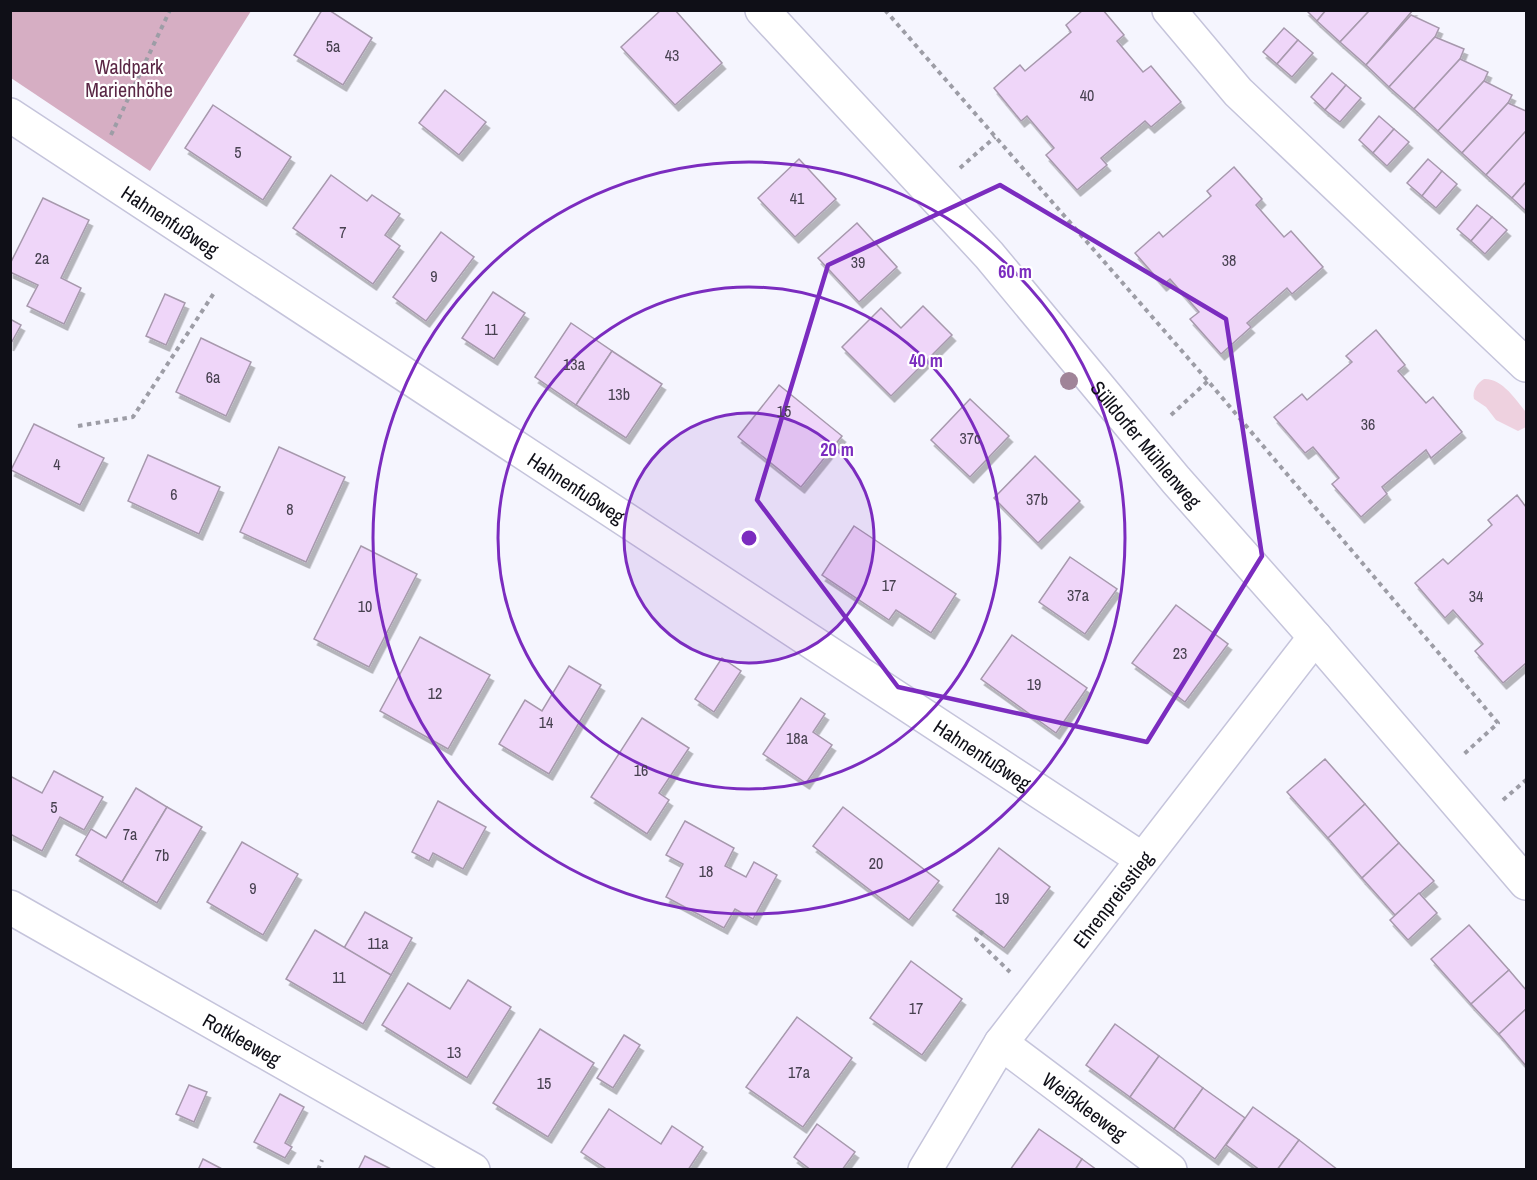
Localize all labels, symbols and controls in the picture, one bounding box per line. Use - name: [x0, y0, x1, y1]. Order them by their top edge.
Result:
- house number: 5a: [326, 35, 341, 57]
- house number: 43: [665, 44, 679, 66]
- park label: Waldpark Marienhöhe: [85, 53, 173, 103]
- house number: 40: [1080, 84, 1094, 106]
- house number: 5: [234, 141, 242, 163]
- street label: Hahnenfußweg: [117, 179, 224, 262]
- house number: 41: [790, 187, 805, 209]
- house number: 7: [339, 221, 347, 243]
- house number: 2a: [35, 247, 50, 269]
- house number: 38: [1222, 249, 1236, 271]
- house number: 39: [851, 251, 865, 273]
- text: 60 m: [998, 259, 1032, 284]
- house number: 9: [430, 265, 438, 287]
- house number: 11: [484, 318, 499, 340]
- text: 40 m: [909, 348, 943, 373]
- house number: 13a: [563, 353, 586, 375]
- house number: 6a: [206, 366, 221, 388]
- street label: Sülldorfer Mühlenweg: [1085, 375, 1208, 513]
- house number: 13b: [608, 383, 630, 405]
- house number: 15: [777, 400, 791, 422]
- house number: 36: [1361, 413, 1375, 435]
- house number: 37c: [959, 427, 981, 449]
- text: 20 m: [820, 437, 854, 462]
- street label: Hahnenfußweg: [523, 446, 630, 529]
- house number: 4: [53, 453, 61, 475]
- house number: 6: [170, 483, 178, 505]
- house number: 37b: [1026, 488, 1048, 510]
- house number: 8: [286, 498, 294, 520]
- centre of rings: [739, 528, 759, 548]
- house number: 17: [882, 574, 896, 596]
- house number: 37a: [1067, 584, 1090, 606]
- house number: 34: [1469, 585, 1483, 607]
- house number: 10: [358, 595, 372, 617]
- house number: 23: [1173, 642, 1187, 664]
- house number: 19: [1027, 673, 1041, 695]
- house number: 12: [428, 682, 442, 704]
- house number: 14: [539, 711, 553, 733]
- street label: Hahnenfußweg: [929, 712, 1037, 796]
- house number: 18a: [786, 727, 809, 749]
- house number: 16: [634, 759, 648, 781]
- house number: 5: [50, 796, 58, 818]
- house number: 7a: [123, 823, 138, 845]
- house number: 7b: [155, 844, 169, 866]
- street label: Ehrenpreisstieg: [1066, 845, 1158, 953]
- house number: 20: [869, 852, 883, 874]
- house number: 18: [699, 860, 713, 882]
- house number: 9: [249, 877, 257, 899]
- house number: 19: [995, 887, 1009, 909]
- house number: 11a: [368, 932, 389, 954]
- house number: 11: [332, 966, 347, 988]
- house number: 17: [909, 997, 923, 1019]
- street label: Rotkleeweg: [198, 1006, 286, 1072]
- house number: 13: [447, 1041, 461, 1063]
- house number: 17a: [788, 1061, 811, 1083]
- street label: Weißkleeweg: [1037, 1066, 1133, 1147]
- house number: 15: [537, 1072, 551, 1094]

